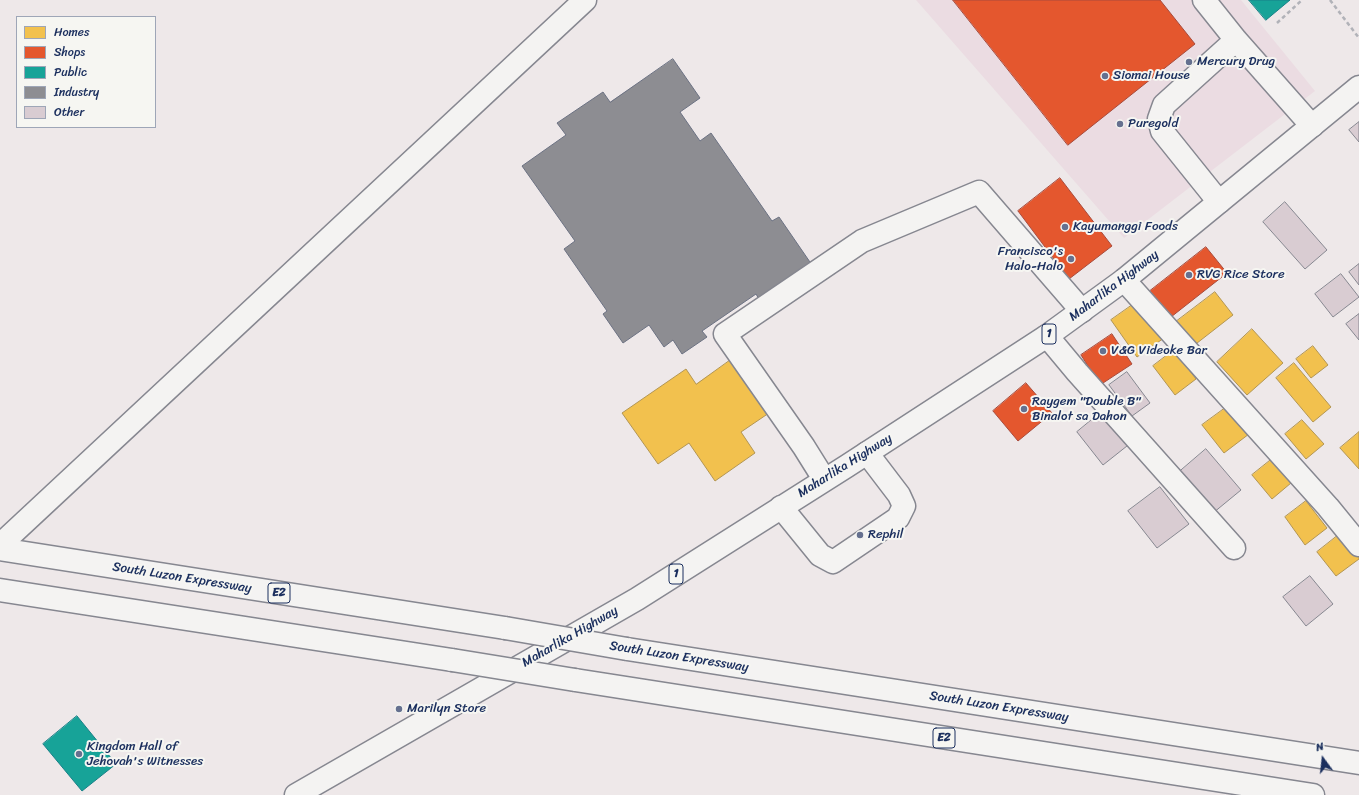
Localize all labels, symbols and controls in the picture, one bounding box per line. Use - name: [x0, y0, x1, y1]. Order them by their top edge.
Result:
- legend: [16, 16, 156, 128]
- text: Homes: [54, 21, 90, 43]
- text: Shops: [54, 41, 85, 63]
- place label: Mercury Drug: [1197, 54, 1275, 70]
- marker: Mercury Drug: [1184, 57, 1194, 67]
- text: Public: [54, 61, 87, 83]
- place label: Siomai House: [1113, 68, 1190, 84]
- marker: Siomai House: [1100, 71, 1110, 81]
- text: Industry: [54, 81, 99, 103]
- text: Other: [54, 101, 84, 123]
- place label: Puregold: [1128, 116, 1178, 132]
- marker: Puregold: [1115, 119, 1125, 129]
- place label: Kayumanggi Foods: [1073, 219, 1178, 235]
- marker: Kayumanggi Foods: [1060, 222, 1070, 232]
- place label: Francisco's Halo-Halo: [998, 244, 1063, 275]
- street label: Maharlika Highway: [1066, 247, 1162, 325]
- marker: Francisco's Halo-Halo: [1066, 254, 1076, 264]
- place label: RVG Rice Store: [1197, 267, 1285, 283]
- marker: RVG Rice Store: [1184, 270, 1194, 280]
- road number: 1: [1042, 324, 1056, 344]
- place label: V&G Videoke Bar: [1111, 343, 1207, 359]
- marker: V&G Videoke Bar: [1098, 346, 1108, 356]
- place label: Raygem "Double B" Binalot sa Dahon: [1032, 394, 1141, 425]
- marker: Raygem "Double B" Binalot sa Dahon: [1019, 404, 1029, 414]
- street label: Maharlika Highway: [795, 431, 895, 501]
- place label: Rephil: [868, 527, 904, 543]
- marker: Rephil: [855, 530, 865, 540]
- street label: South Luzon Expressway: [111, 559, 253, 597]
- road number: 1: [669, 564, 683, 584]
- road number: E2: [268, 583, 290, 603]
- street label: Maharlika Highway: [519, 603, 621, 671]
- street label: South Luzon Expressway: [608, 638, 750, 676]
- street label: South Luzon Expressway: [928, 688, 1070, 726]
- place label: Marilyn Store: [407, 701, 486, 717]
- marker: Marilyn Store: [394, 704, 404, 714]
- road number: E2: [933, 728, 955, 748]
- text: N: [1314, 737, 1326, 757]
- place label: Kingdom Hall of Jehovah's Witnesses: [87, 739, 203, 770]
- north arrow: [1303, 739, 1343, 779]
- marker: Kingdom Hall of Jehovah's Witnesses: [74, 749, 84, 759]

